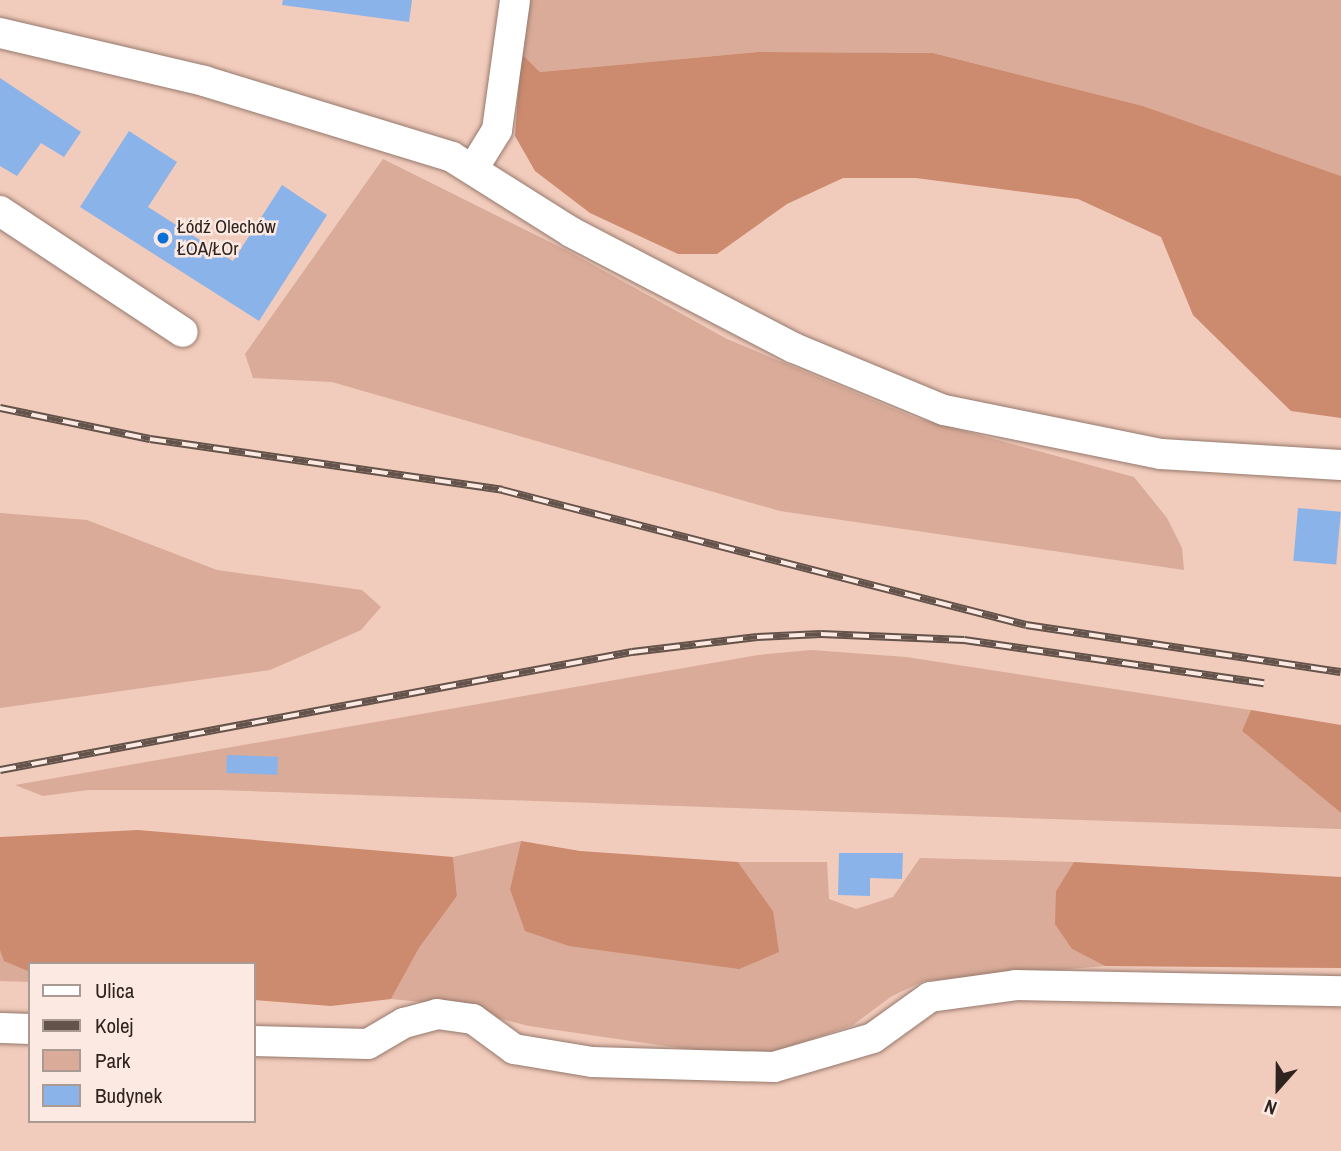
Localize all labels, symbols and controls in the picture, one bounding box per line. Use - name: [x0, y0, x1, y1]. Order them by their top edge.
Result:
- place label: Łódź Olechów ŁOA/ŁOr: [177, 216, 276, 260]
- marker: Łódź Olechów ŁOA/ŁOr: [155, 230, 171, 246]
- legend: [28, 962, 256, 1123]
- text: Ulica: [95, 976, 134, 1005]
- text: Kolej: [95, 1011, 133, 1040]
- text: Park: [95, 1046, 130, 1075]
- north arrow: [1243, 1053, 1313, 1123]
- text: Budynek: [95, 1081, 162, 1110]
- text: N: [1261, 1093, 1280, 1122]

